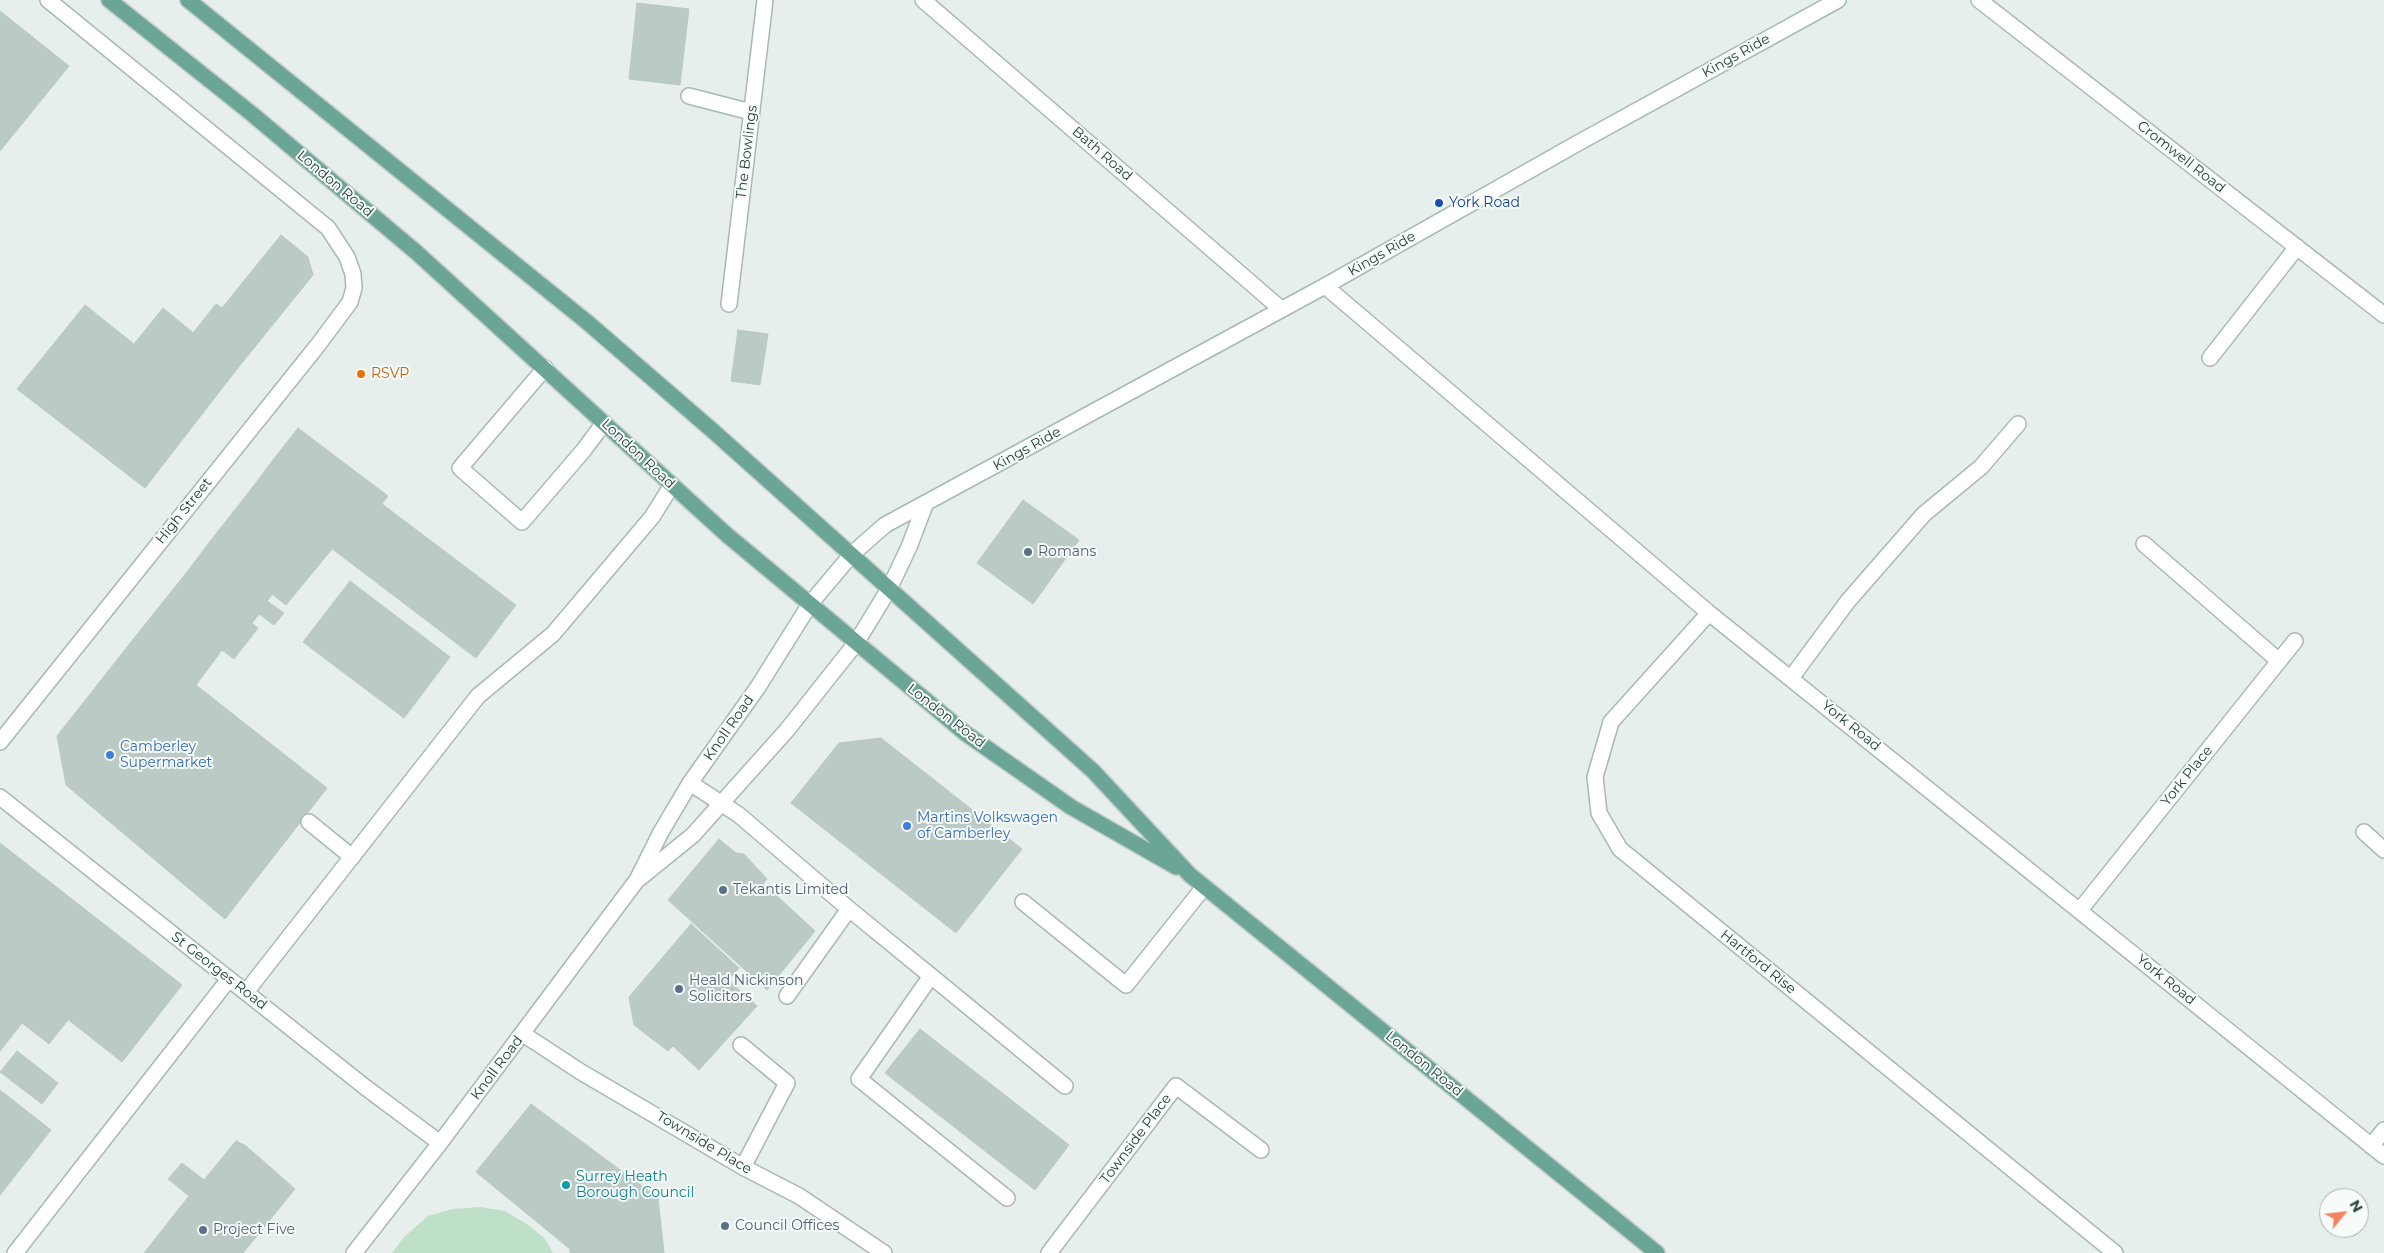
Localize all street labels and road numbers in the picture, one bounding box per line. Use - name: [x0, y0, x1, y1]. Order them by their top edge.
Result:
- street label: Kings Ride: [1699, 30, 1773, 82]
- street label: The Bowlings: [733, 104, 761, 200]
- street label: Cromwell Road: [2134, 117, 2228, 197]
- street label: Bath Road: [1068, 123, 1136, 185]
- street label: London Road: [293, 147, 377, 221]
- street label: Kings Ride: [1345, 228, 1419, 280]
- street label: London Road: [598, 416, 678, 492]
- street label: Kings Ride: [990, 423, 1064, 475]
- street label: High Street: [152, 475, 216, 547]
- street label: London Road: [904, 680, 988, 752]
- street label: Knoll Road: [700, 692, 758, 764]
- street label: York Road: [1818, 697, 1884, 755]
- street label: York Place: [2158, 742, 2216, 810]
- street label: Hartford Rise: [1717, 926, 1799, 998]
- street label: St Georges Road: [168, 928, 270, 1014]
- street label: York Road: [2133, 951, 2199, 1009]
- street label: London Road: [1382, 1028, 1466, 1100]
- street label: Knoll Road: [467, 1033, 527, 1103]
- street label: Townside Place: [1097, 1091, 1175, 1187]
- street label: Townside Place: [653, 1108, 755, 1178]

